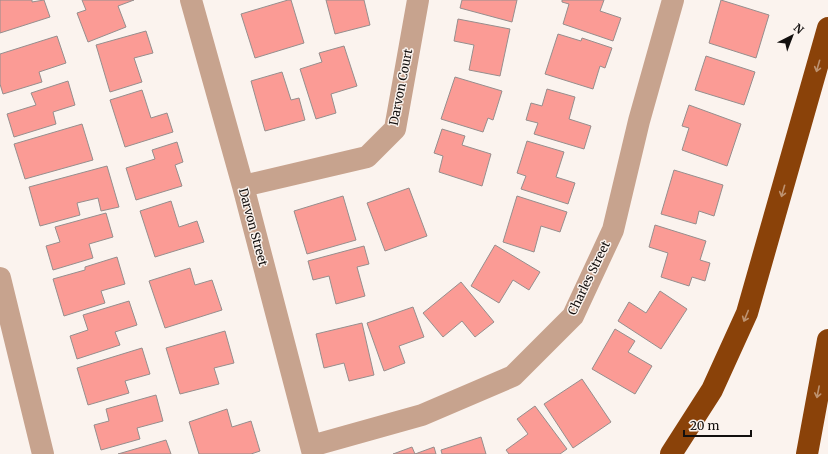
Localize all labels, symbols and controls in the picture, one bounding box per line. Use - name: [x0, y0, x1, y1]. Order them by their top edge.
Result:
- north arrow: [772, 16, 812, 56]
- text: N: [791, 20, 807, 37]
- street label: Darvon Court: [386, 47, 415, 127]
- one-way arrow: [813, 59, 821, 72]
- one-way arrow: [778, 184, 786, 197]
- street label: Darvon Street: [236, 186, 271, 268]
- street label: Charles Street: [564, 238, 613, 317]
- one-way arrow: [741, 309, 749, 321]
- one-way arrow: [814, 385, 822, 398]
- scale bar: [684, 412, 751, 438]
- text: 20 m: [690, 418, 719, 433]

